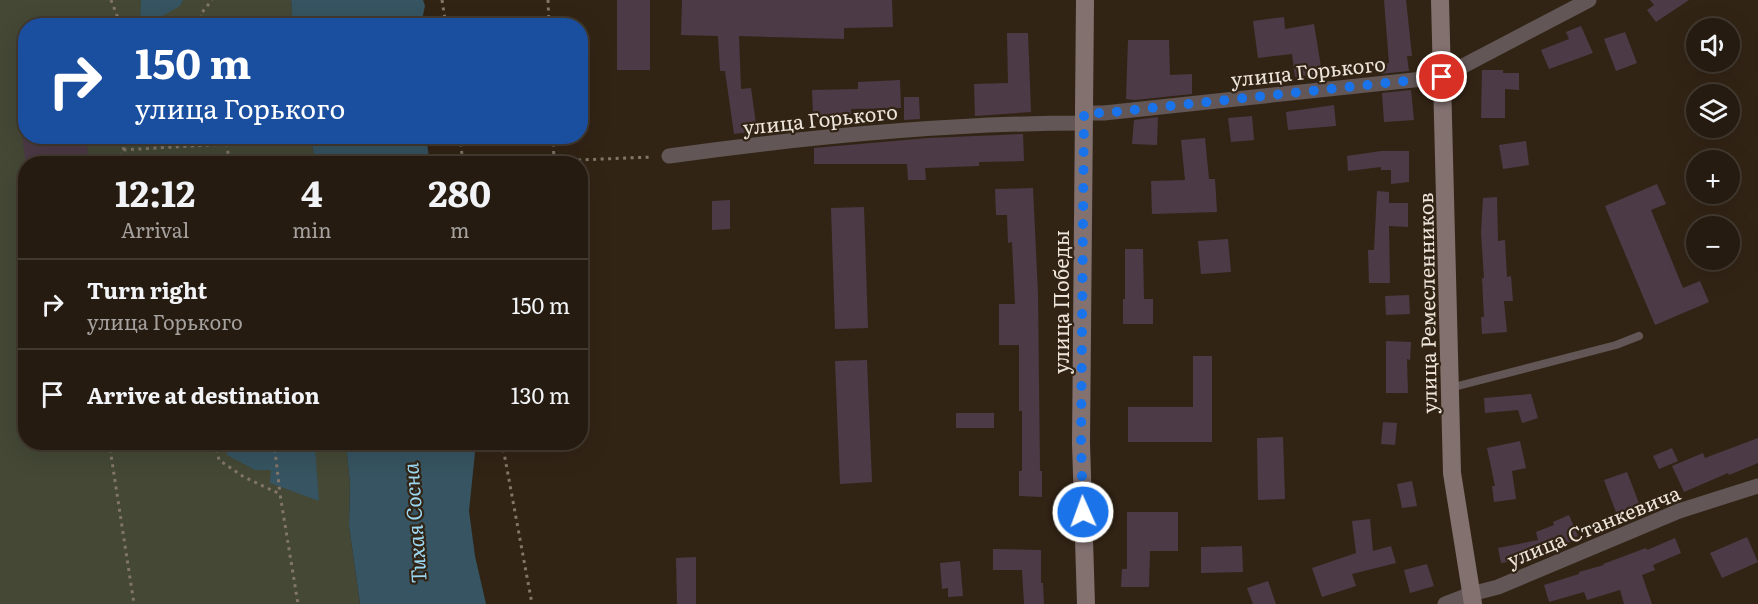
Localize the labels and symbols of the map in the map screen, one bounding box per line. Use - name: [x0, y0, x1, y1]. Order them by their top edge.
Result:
- street label: улица Горького: [1229, 47, 1387, 93]
- pin: [1416, 51, 1467, 102]
- street label: улица Горького: [741, 95, 899, 141]
- street label: улица Ремесленников: [1409, 192, 1443, 414]
- street label: улица Победы: [1045, 230, 1075, 374]
- water label: Тихая Сосна: [393, 462, 433, 584]
- street label: улица Станкевича: [1502, 476, 1685, 574]
- position arrow: [1051, 480, 1115, 544]

